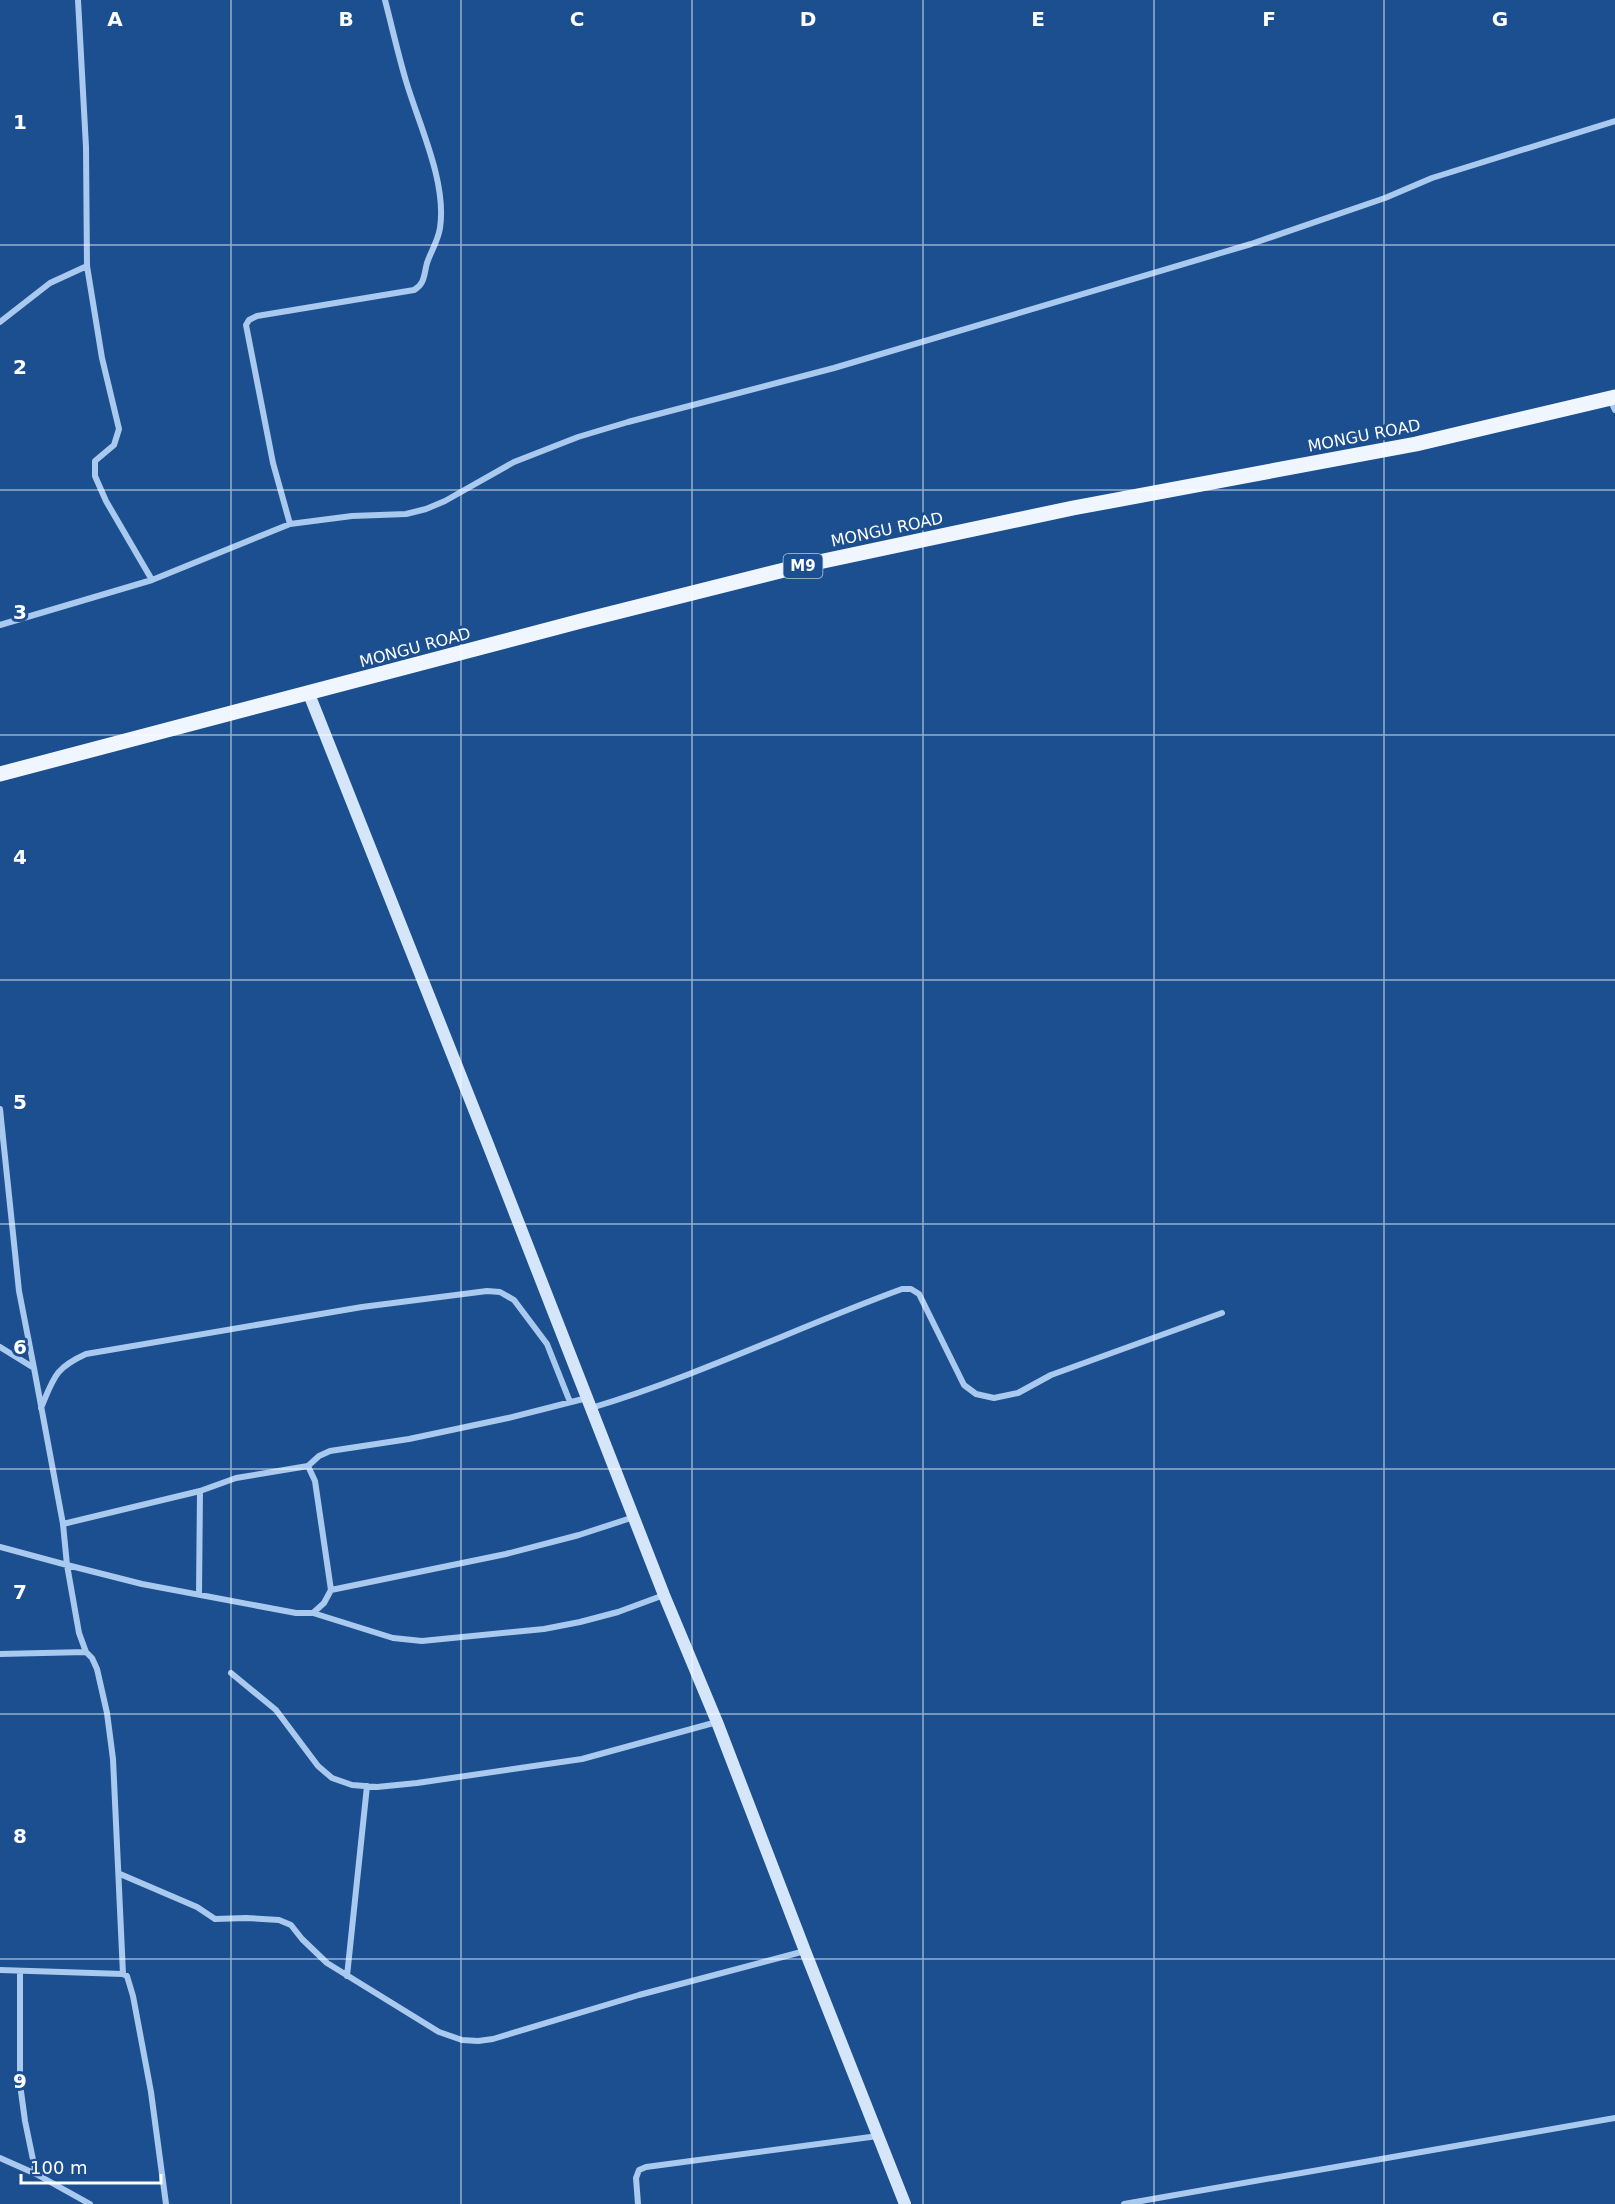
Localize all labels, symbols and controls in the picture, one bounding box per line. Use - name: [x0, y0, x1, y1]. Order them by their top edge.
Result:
- text: A: [107, 7, 123, 31]
- text: B: [338, 7, 354, 31]
- text: C: [570, 7, 584, 31]
- text: D: [800, 7, 816, 31]
- text: E: [1031, 7, 1045, 31]
- text: F: [1262, 7, 1276, 31]
- text: G: [1492, 7, 1508, 31]
- text: 1: [13, 110, 27, 134]
- text: 2: [13, 355, 27, 379]
- street label: MONGU ROAD: [1306, 415, 1422, 456]
- street label: MONGU ROAD: [829, 508, 945, 551]
- road number: M9: [784, 554, 822, 578]
- text: 3: [13, 600, 27, 624]
- street label: MONGU ROAD: [357, 624, 473, 671]
- text: 4: [13, 845, 27, 869]
- text: 5: [13, 1090, 27, 1114]
- text: 6: [13, 1335, 27, 1359]
- text: 7: [13, 1580, 27, 1604]
- text: 8: [13, 1824, 27, 1848]
- text: 9: [13, 2069, 27, 2093]
- scale bar: [21, 2147, 160, 2185]
- text: 100 m: [30, 2157, 88, 2178]

